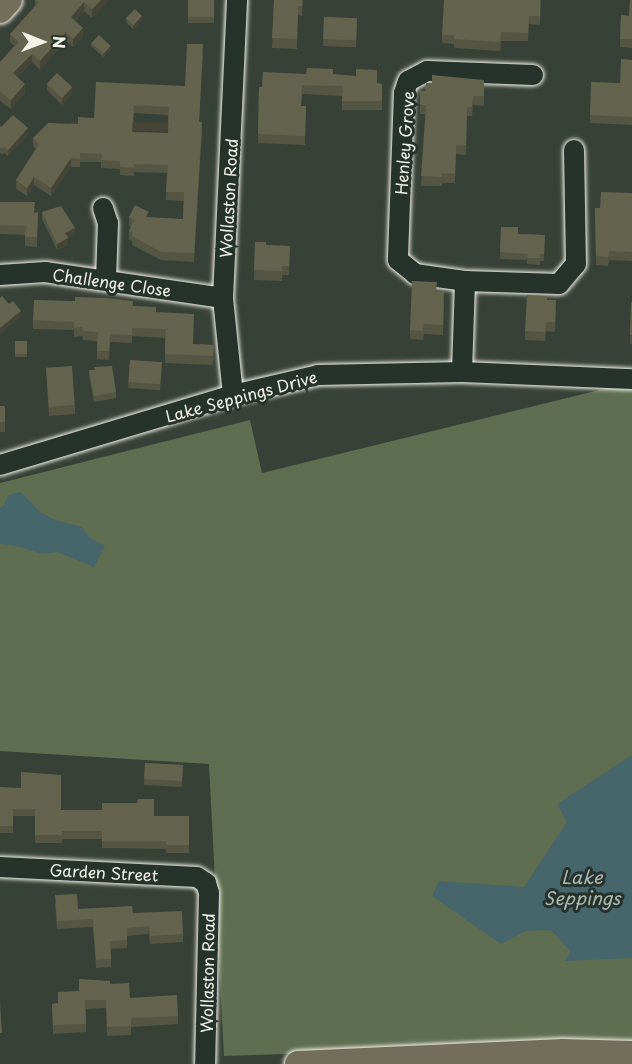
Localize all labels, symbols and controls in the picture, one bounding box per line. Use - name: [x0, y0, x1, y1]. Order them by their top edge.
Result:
- north arrow: [12, 12, 72, 72]
- text: N: [48, 36, 72, 49]
- street label: Henley Grove: [391, 90, 417, 196]
- street label: Wollaston Road: [215, 138, 241, 258]
- street label: Challenge Close: [51, 264, 173, 300]
- street label: Lake Seppings Drive: [163, 367, 319, 425]
- street label: Garden Street: [49, 860, 159, 884]
- water label: Lake Seppings: [544, 867, 620, 910]
- street label: Wollaston Road: [196, 913, 218, 1033]

